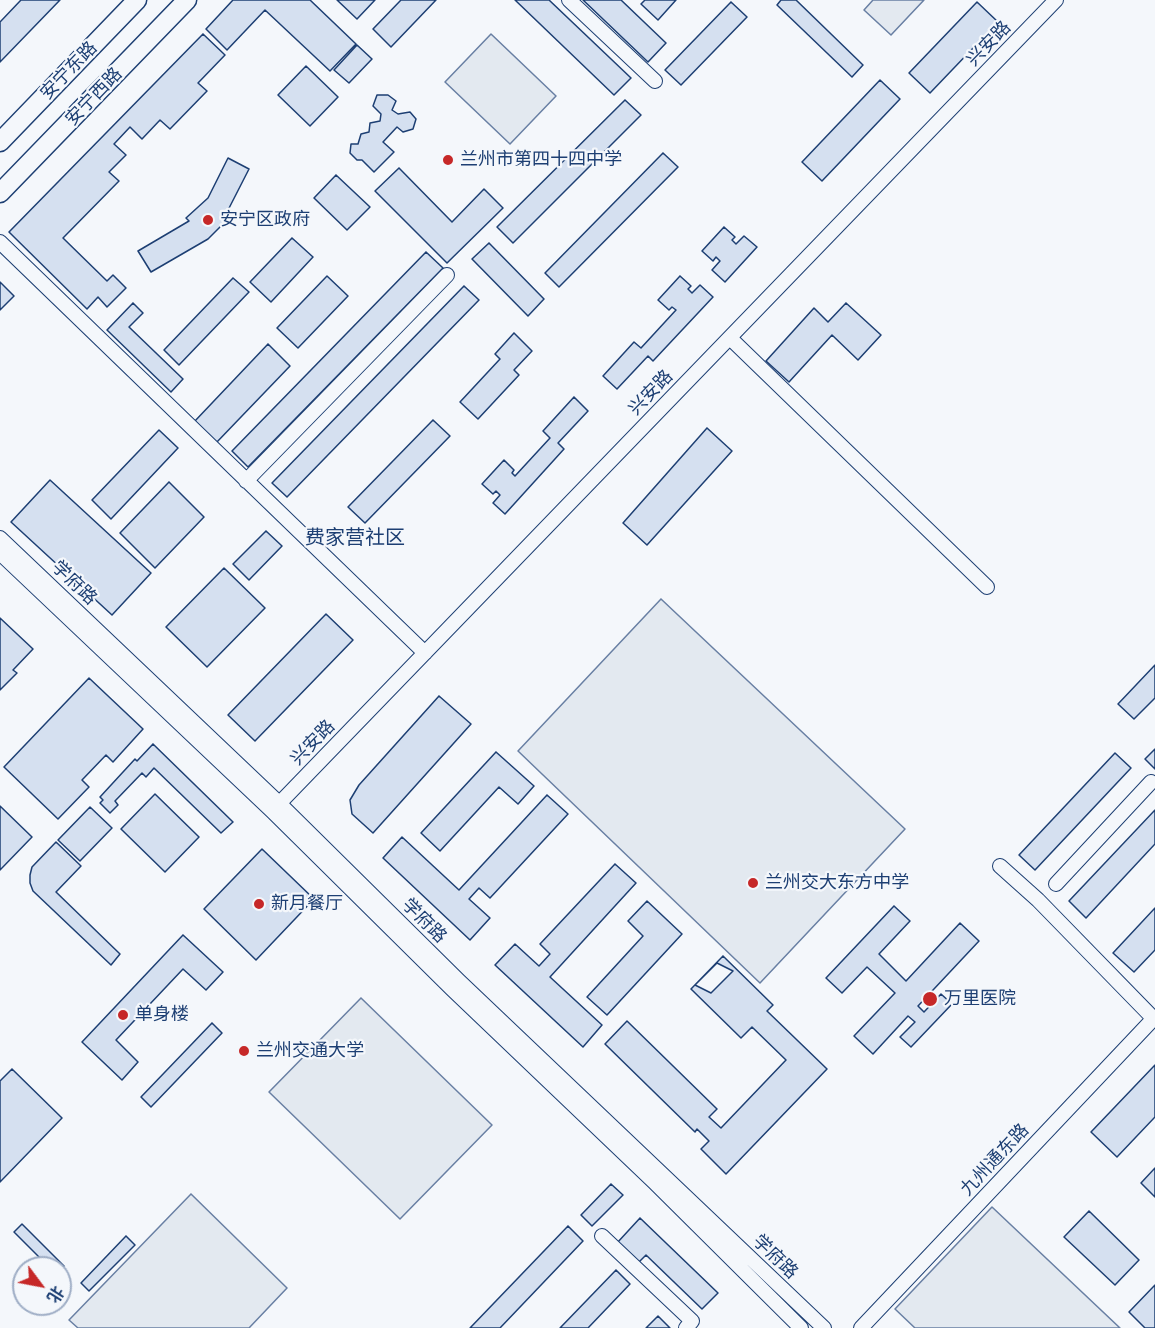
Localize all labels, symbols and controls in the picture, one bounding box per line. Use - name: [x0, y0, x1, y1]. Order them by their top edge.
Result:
- street label: 兴安路: [962, 17, 1016, 71]
- street label: 安宁东路: [36, 38, 102, 104]
- street label: 安宁西路: [61, 64, 127, 130]
- place label: 兰州市第四十四中学: [460, 149, 622, 171]
- marker: 兰州市第四十四中学: [441, 153, 455, 167]
- place label: 安宁区政府: [220, 209, 310, 231]
- marker: 安宁区政府: [201, 213, 215, 227]
- street label: 兴安路: [624, 366, 678, 420]
- district label: 费家营社区: [305, 526, 405, 550]
- street label: 学府路: [47, 556, 101, 610]
- street label: 兴安路: [286, 716, 340, 770]
- place label: 兰州交大东方中学: [765, 872, 909, 894]
- marker: 兰州交大东方中学: [746, 876, 760, 890]
- place label: 新月餐厅: [271, 893, 343, 915]
- street label: 学府路: [397, 894, 451, 948]
- marker: 新月餐厅: [252, 897, 266, 911]
- place label: 万里医院: [944, 988, 1016, 1010]
- marker: 万里医院: [921, 990, 939, 1008]
- place label: 单身楼: [135, 1004, 189, 1026]
- marker: 单身楼: [116, 1008, 130, 1022]
- place label: 兰州交通大学: [256, 1040, 364, 1062]
- marker: 兰州交通大学: [237, 1044, 251, 1058]
- street label: 九州通东路: [956, 1120, 1034, 1200]
- street label: 学府路: [748, 1230, 802, 1284]
- north arrow: [12, 1256, 72, 1316]
- text: 北: [42, 1282, 69, 1307]

